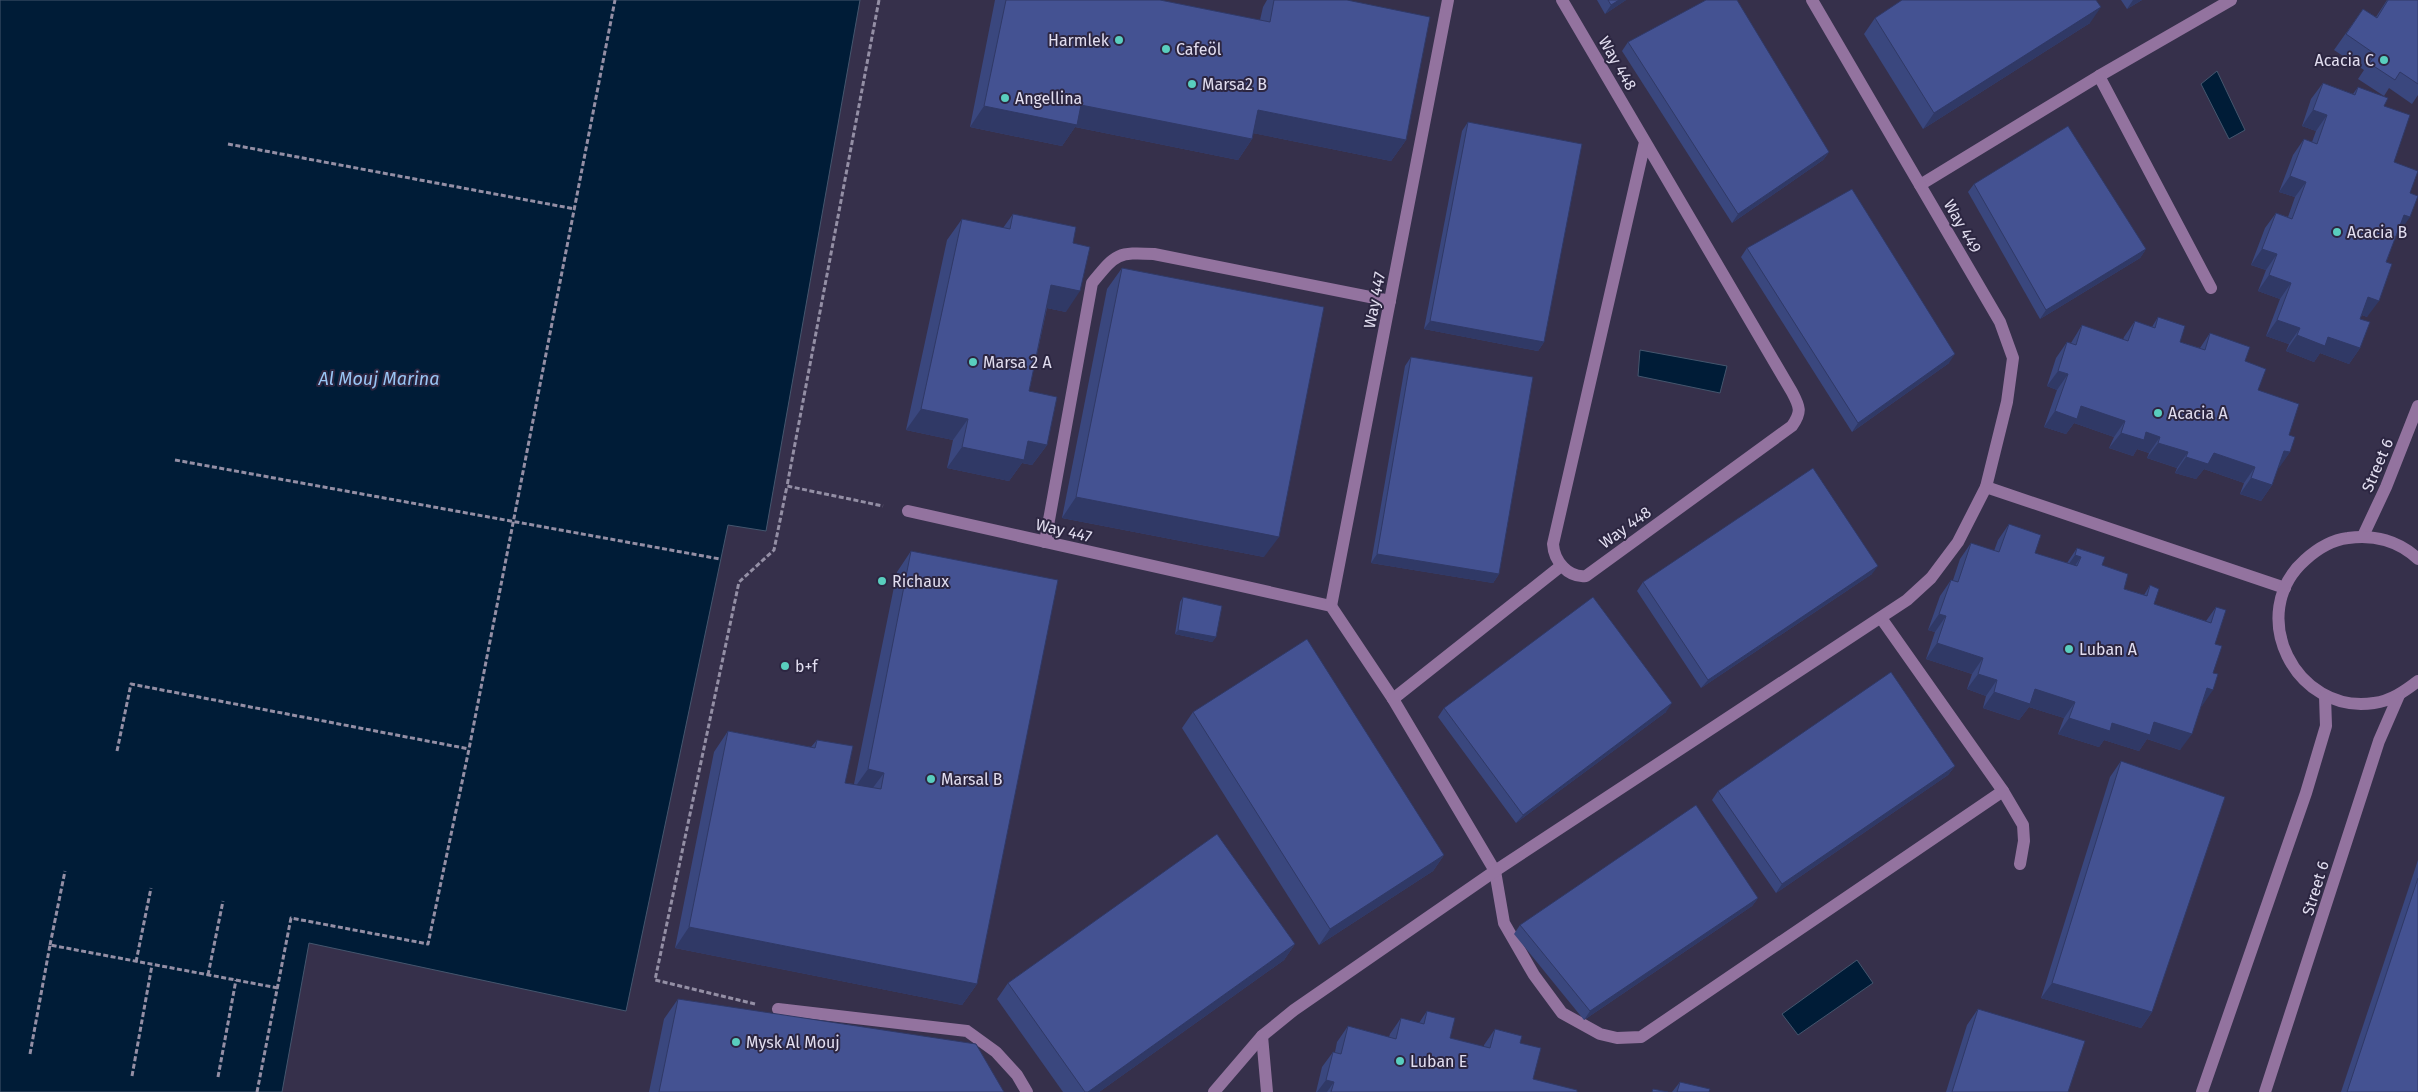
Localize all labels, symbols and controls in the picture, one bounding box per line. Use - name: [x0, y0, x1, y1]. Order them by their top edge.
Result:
- place label: Harmlek: [1048, 31, 1110, 50]
- street label: Way 448: [1595, 33, 1641, 94]
- marker: Harmlek: [1113, 34, 1125, 46]
- place label: Cafeöl: [1176, 40, 1222, 59]
- marker: Cafeöl: [1160, 43, 1172, 55]
- place label: Acacia C: [2315, 51, 2374, 70]
- marker: Acacia C: [2378, 54, 2390, 66]
- place label: Marsa2 B: [1202, 75, 1267, 94]
- marker: Marsa2 B: [1186, 78, 1198, 90]
- place label: Angellina: [1015, 89, 1082, 108]
- marker: Angellina: [999, 92, 1011, 104]
- street label: Way 449: [1940, 196, 1985, 256]
- place label: Acacia B: [2347, 223, 2407, 242]
- marker: Acacia B: [2331, 226, 2343, 238]
- street label: Way 447: [1360, 270, 1389, 330]
- place label: Marsa 2 A: [983, 353, 1053, 372]
- marker: Marsa 2 A: [967, 356, 979, 368]
- water label: Al Mouj Marina: [317, 368, 440, 390]
- place label: Acacia A: [2168, 404, 2228, 423]
- marker: Acacia A: [2152, 407, 2164, 419]
- street label: Street 6: [2358, 436, 2397, 495]
- street label: Way 448: [1596, 502, 1655, 552]
- street label: Way 447: [1034, 515, 1094, 546]
- place label: Richaux: [892, 572, 949, 591]
- marker: Richaux: [876, 575, 888, 587]
- place label: Luban A: [2079, 640, 2138, 659]
- marker: Luban A: [2063, 643, 2075, 655]
- place label: b+f: [795, 657, 819, 676]
- marker: b+f: [779, 660, 791, 672]
- place label: Marsal B: [941, 770, 1003, 789]
- marker: Marsal B: [925, 773, 937, 785]
- street label: Street 6: [2298, 859, 2333, 918]
- place label: Mysk Al Mouj: [746, 1033, 840, 1052]
- marker: Mysk Al Mouj: [730, 1036, 742, 1048]
- place label: Luban E: [1410, 1052, 1467, 1071]
- marker: Luban E: [1394, 1055, 1406, 1067]

